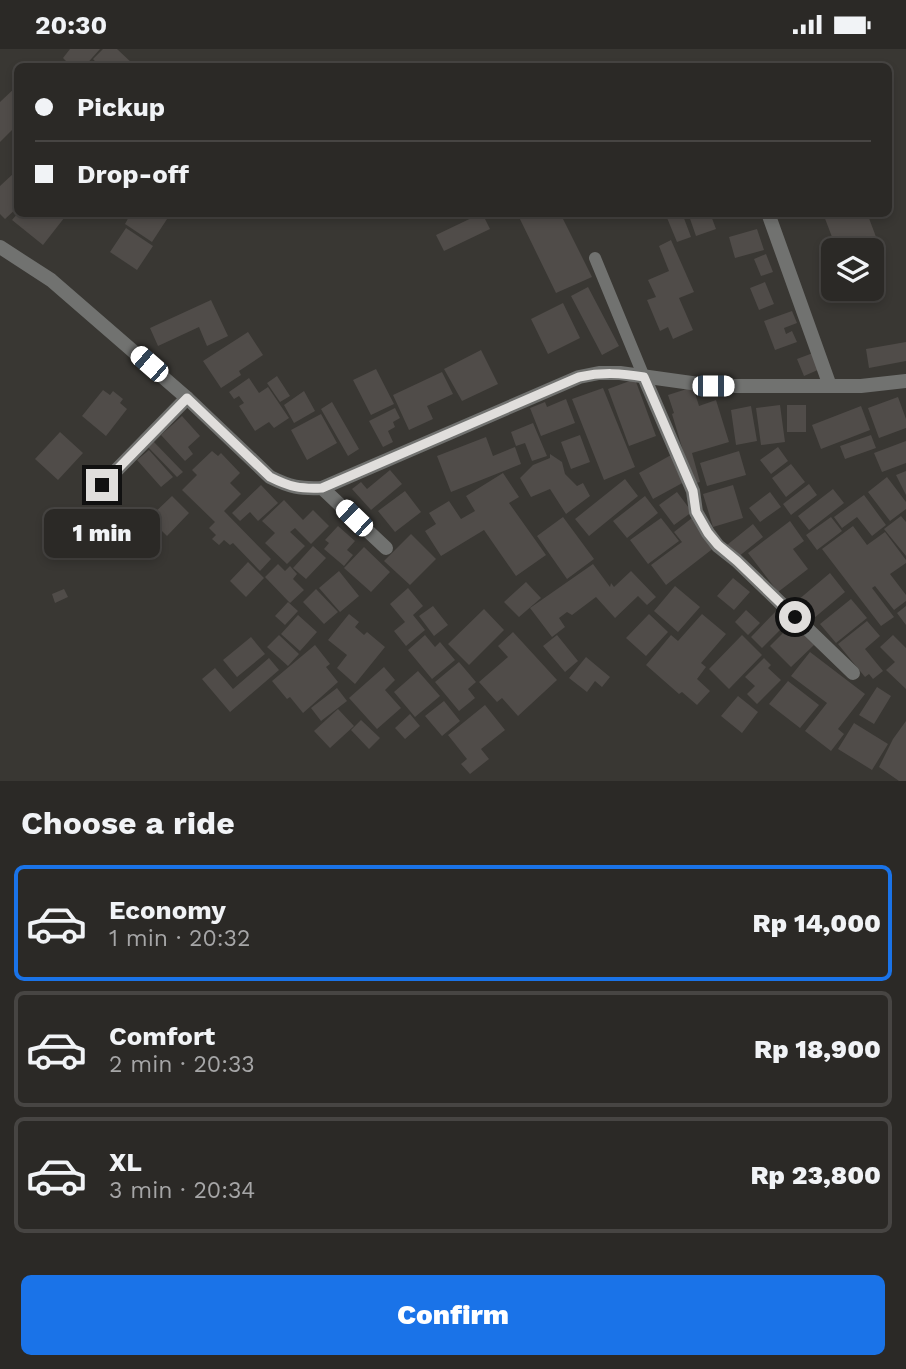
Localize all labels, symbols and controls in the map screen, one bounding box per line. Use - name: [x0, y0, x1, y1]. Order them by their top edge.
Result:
- text: 20:30: [35, 10, 107, 40]
- text: Pickup: [77, 92, 165, 122]
- text: Drop-off: [77, 159, 189, 189]
- map controls: [821, 238, 884, 301]
- button: layers: [821, 238, 884, 301]
- car: [127, 342, 172, 386]
- car: [693, 376, 735, 397]
- route end: [86, 469, 118, 501]
- car: [332, 496, 377, 540]
- callout: 1 min: [44, 509, 160, 558]
- text: 1 min: [72, 520, 132, 547]
- route start: [779, 601, 811, 633]
- text: Choose a ride: [21, 804, 235, 842]
- icon: car: [25, 892, 88, 955]
- text: Economy: [109, 895, 226, 925]
- text: Rp 14,000: [753, 908, 881, 938]
- text: 1 min · 20:32: [109, 925, 250, 952]
- icon: car: [25, 1018, 88, 1081]
- text: Comfort: [109, 1021, 215, 1051]
- text: Rp 18,900: [754, 1034, 881, 1064]
- text: 2 min · 20:33: [109, 1051, 255, 1078]
- icon: car: [25, 1144, 88, 1207]
- text: XL: [109, 1147, 142, 1177]
- text: Rp 23,800: [750, 1160, 881, 1190]
- text: 3 min · 20:34: [109, 1177, 255, 1204]
- button: Confirm: [21, 1275, 885, 1355]

